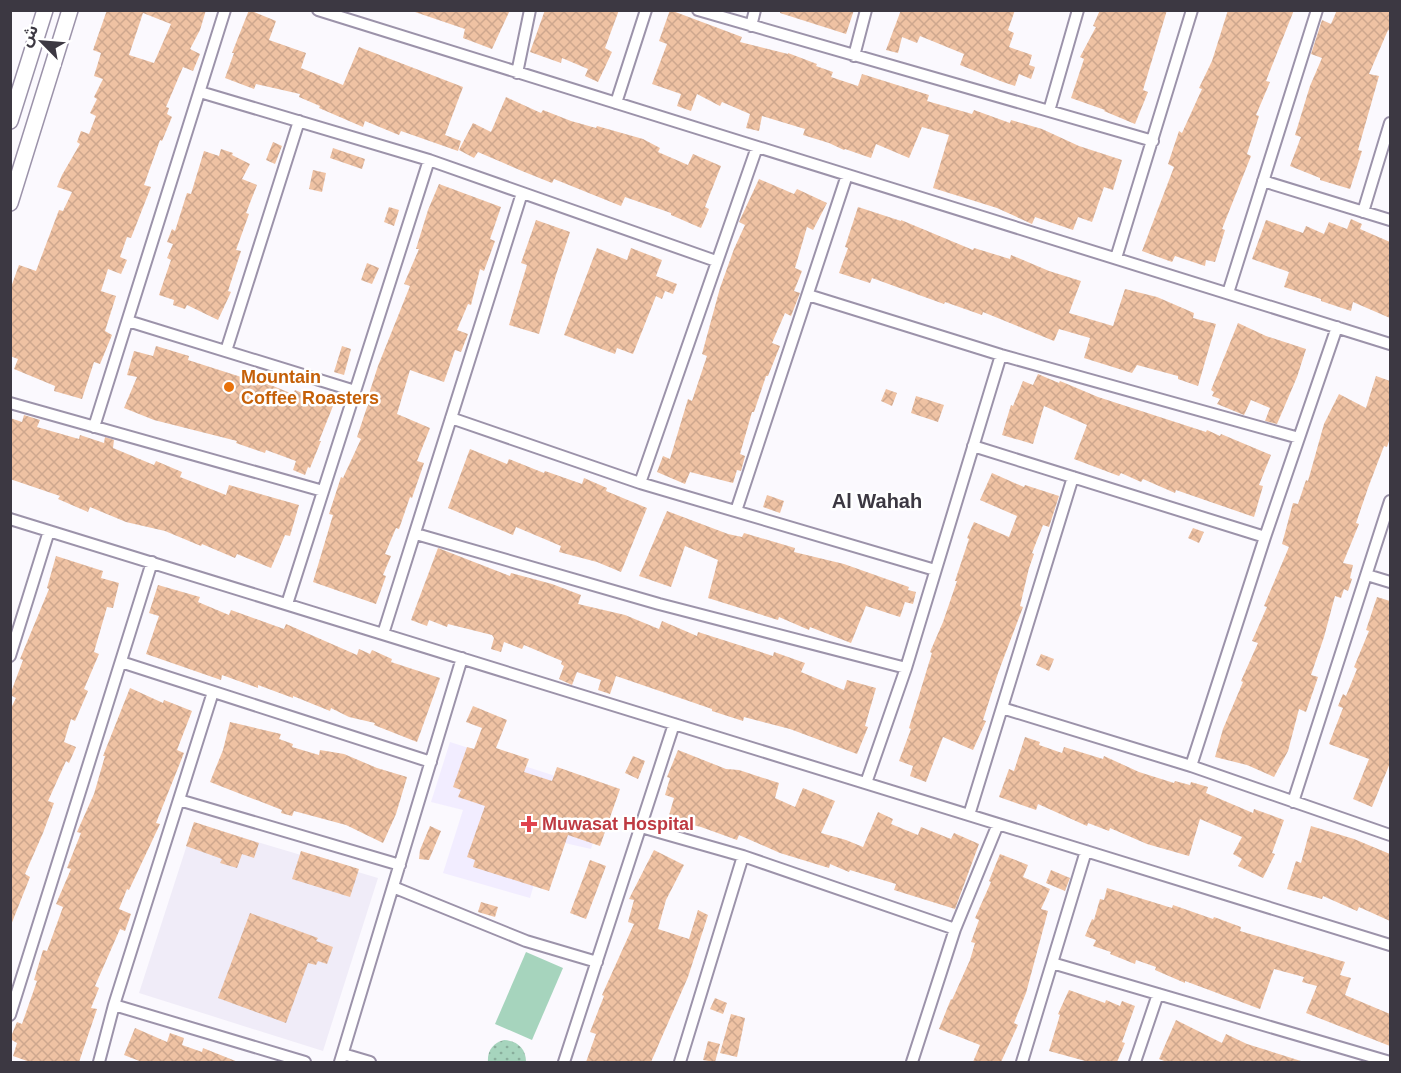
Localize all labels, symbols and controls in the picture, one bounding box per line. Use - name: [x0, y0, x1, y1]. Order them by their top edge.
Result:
- north arrow: [12, 12, 72, 72]
- text: ش: [17, 22, 42, 50]
- place label: Mountain Coffee Roasters: [241, 367, 379, 408]
- marker: Mountain Coffee Roasters: [222, 380, 236, 394]
- district label: Al Wahah: [832, 490, 922, 512]
- place label: Muwasat Hospital: [542, 814, 694, 834]
- marker: Muwasat Hospital: [520, 815, 538, 833]

